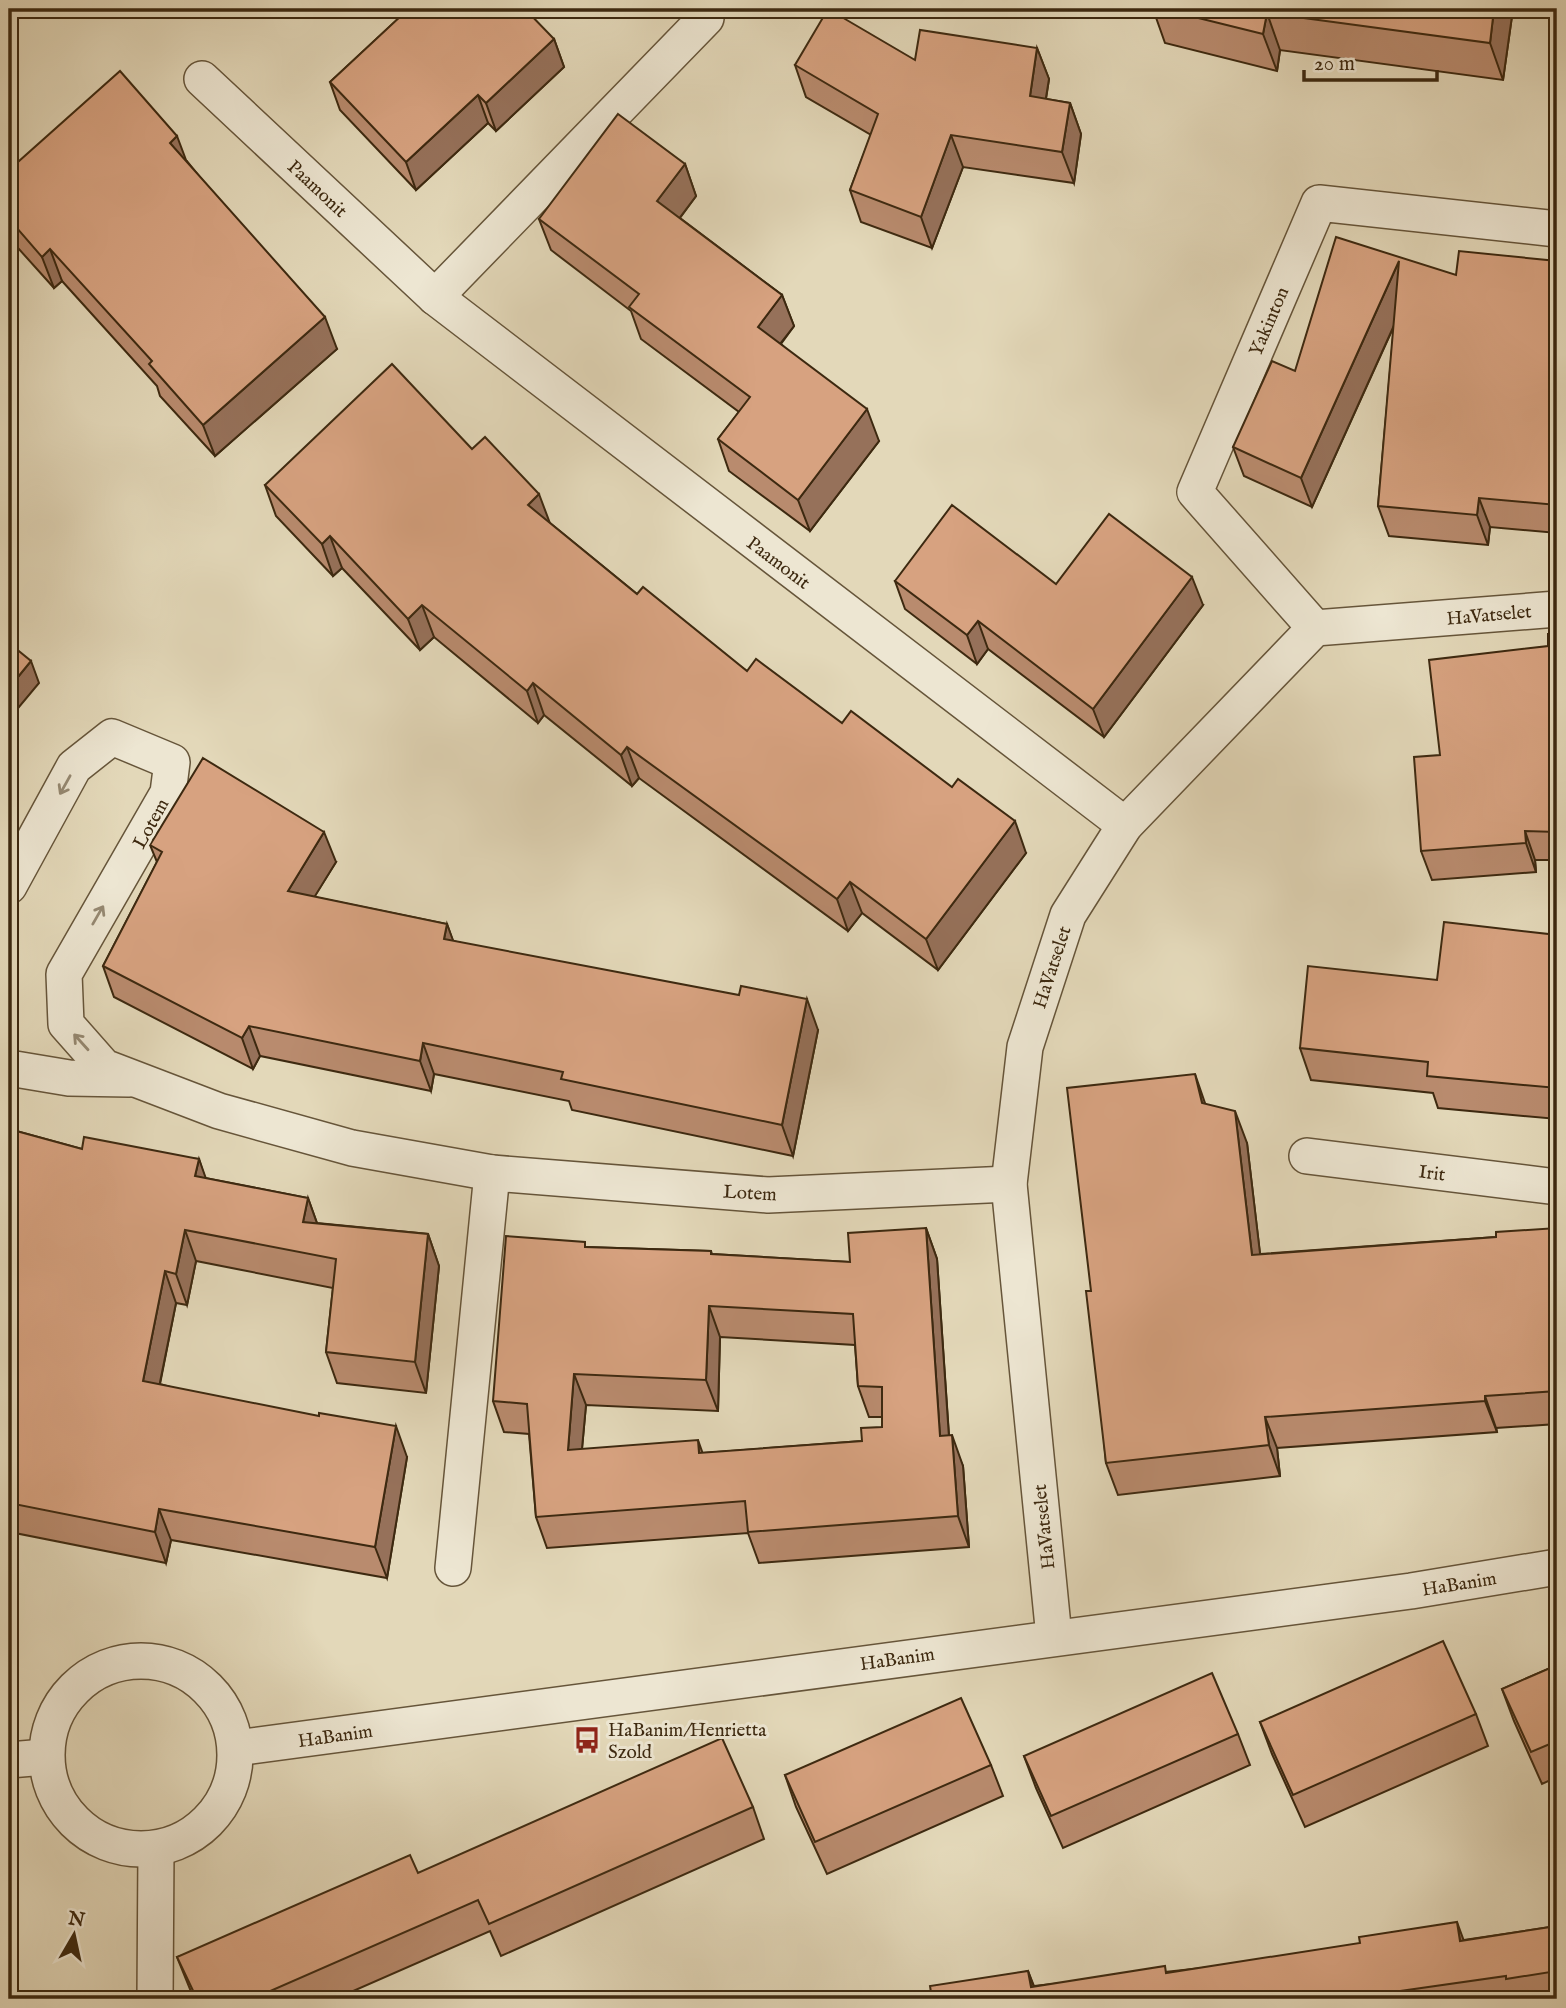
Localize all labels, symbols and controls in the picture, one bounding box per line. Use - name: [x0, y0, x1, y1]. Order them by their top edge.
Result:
- scale bar: [1304, 38, 1436, 82]
- text: 20 m: [1314, 51, 1355, 78]
- street label: Paamonit: [281, 156, 352, 224]
- street label: Yakinton: [1245, 284, 1295, 360]
- street label: Paamonit: [741, 532, 815, 596]
- street label: HaVatselet: [1446, 600, 1533, 632]
- one-way arrow: [57, 774, 71, 794]
- street label: Lotem: [128, 794, 175, 853]
- one-way arrow: [91, 905, 105, 925]
- street label: HaVatselet: [1028, 923, 1078, 1012]
- one-way arrow: [73, 1034, 90, 1051]
- street label: Irit: [1417, 1160, 1447, 1188]
- street label: Lotem: [722, 1181, 778, 1207]
- street label: HaVatselet: [1029, 1483, 1061, 1570]
- street label: HaBanim: [1420, 1567, 1499, 1603]
- street label: HaBanim: [858, 1643, 936, 1677]
- place label: HaBanim/Henrietta Szold: [608, 1719, 767, 1765]
- street label: HaBanim: [296, 1720, 374, 1754]
- bus stop icon: HaBanim/Henrietta Szold: [572, 1725, 602, 1755]
- north arrow: [38, 1899, 108, 1969]
- text: N: [65, 1907, 87, 1933]

